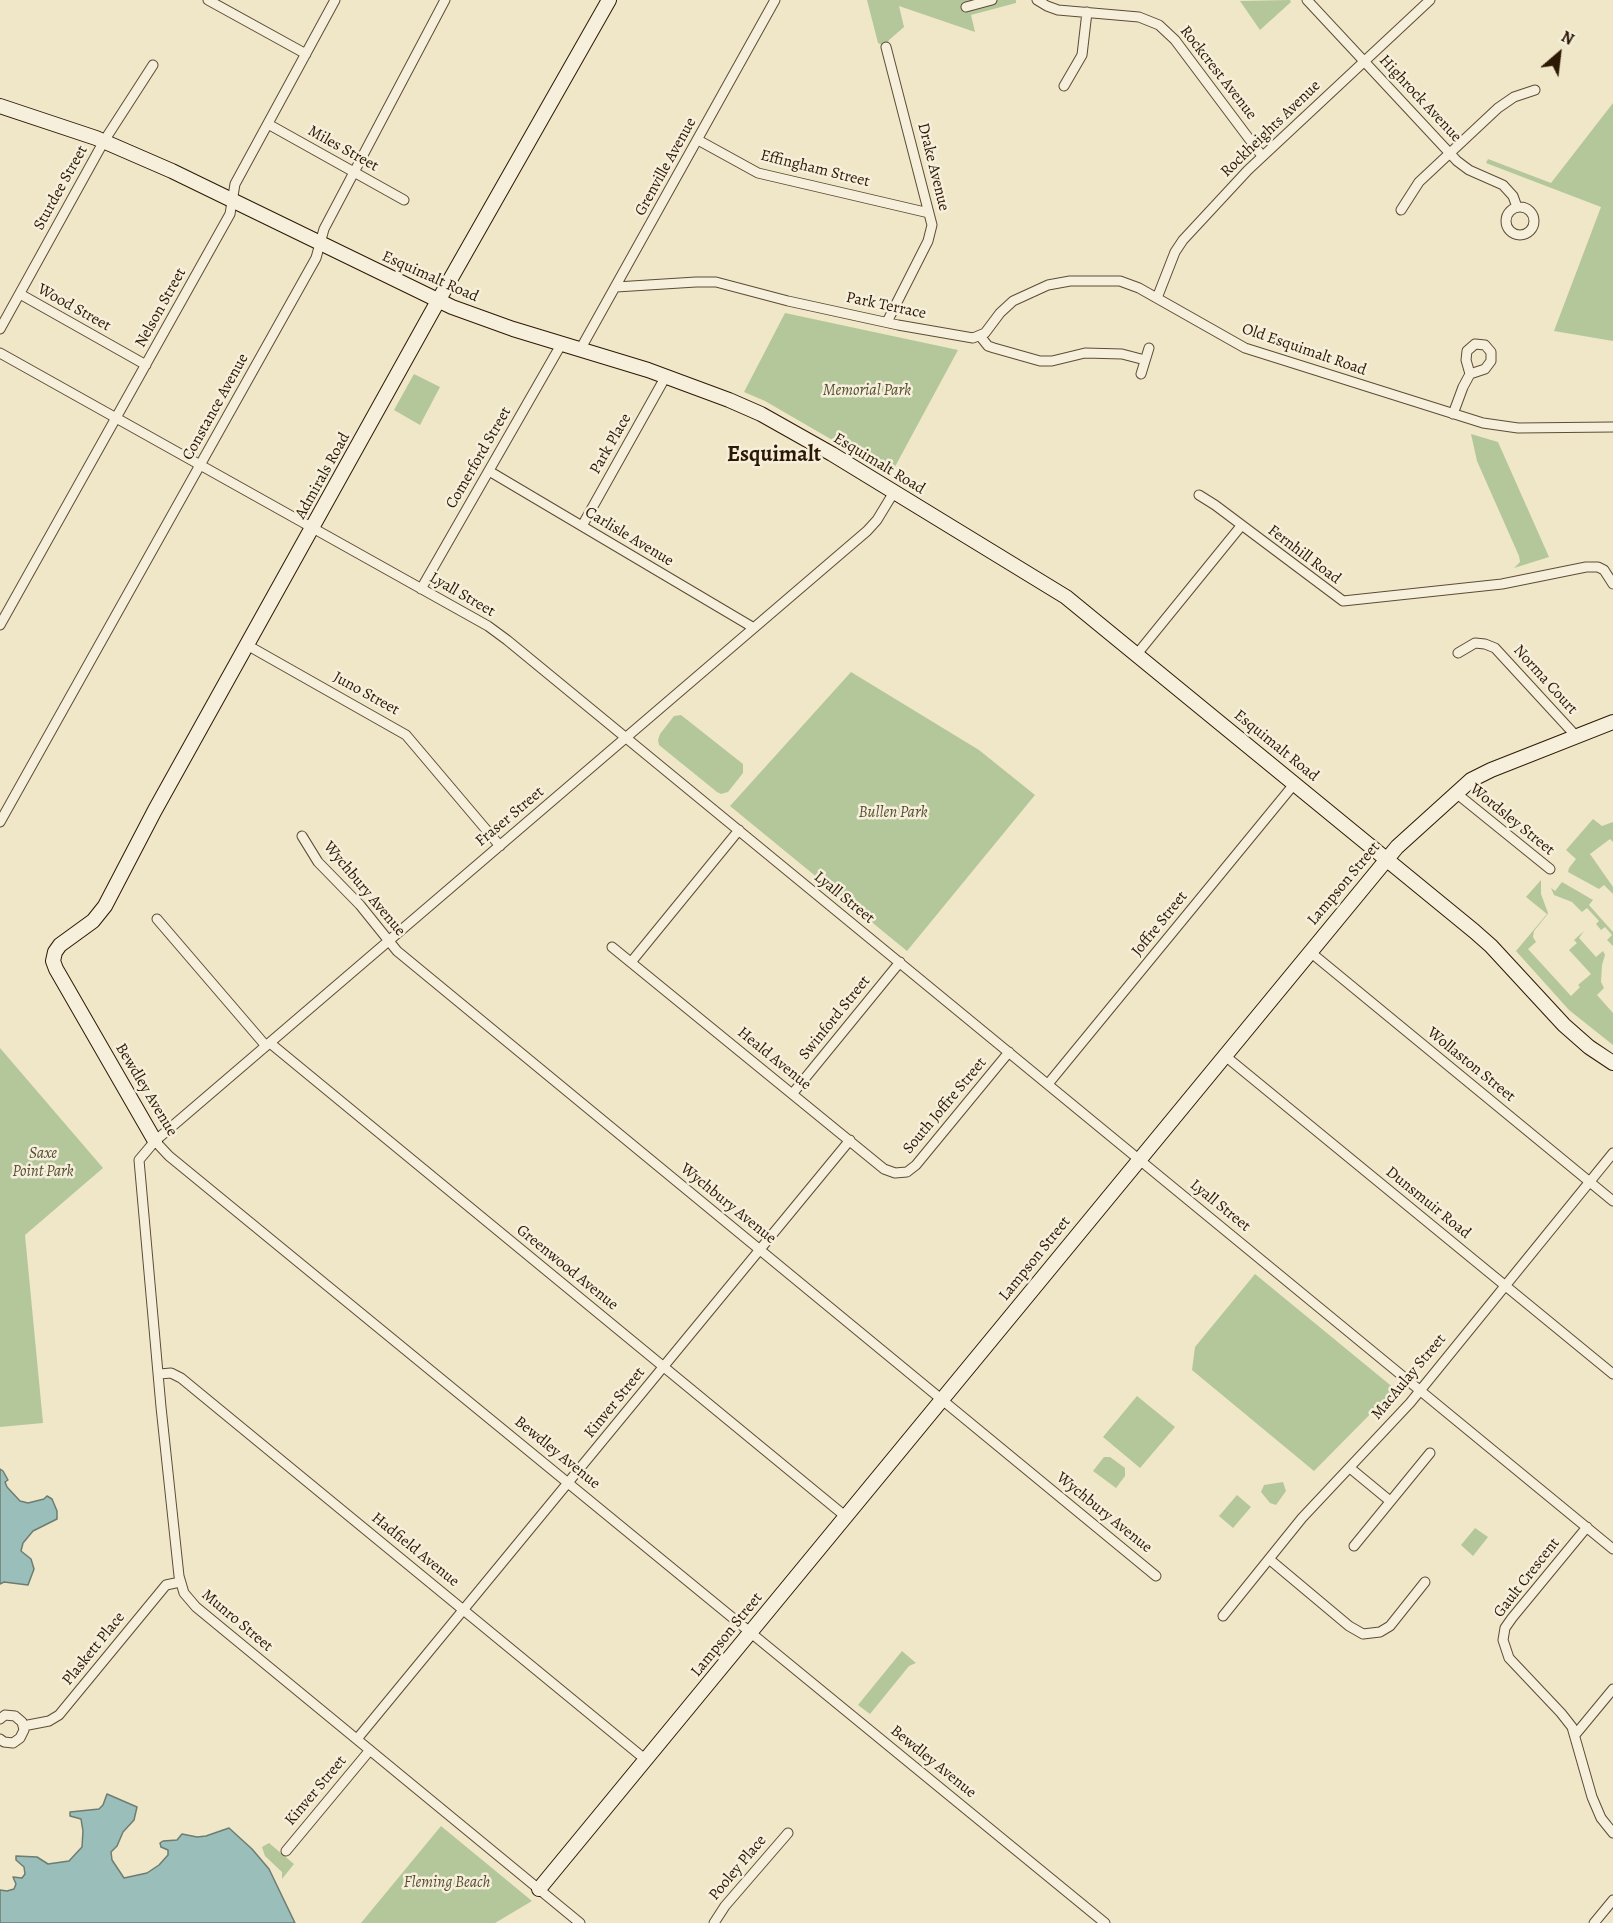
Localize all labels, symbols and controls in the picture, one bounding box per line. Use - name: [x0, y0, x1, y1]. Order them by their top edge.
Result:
- street label: Rockcrest Avenue: [1175, 22, 1261, 124]
- north arrow: [1529, 24, 1589, 84]
- text: N: [1557, 26, 1578, 51]
- street label: Highrock Avenue: [1375, 51, 1465, 147]
- street label: Rockheights Avenue: [1217, 76, 1325, 182]
- street label: Grenville Avenue: [631, 115, 701, 219]
- street label: Drake Avenue: [913, 121, 953, 213]
- street label: Miles Street: [304, 122, 382, 176]
- street label: Sturdee Street: [30, 142, 92, 234]
- street label: Effingham Street: [758, 146, 872, 192]
- street label: Esquimalt Road: [379, 247, 481, 307]
- street label: Nelson Street: [131, 265, 191, 351]
- street label: Wood Street: [34, 280, 114, 336]
- street label: Park Terrace: [844, 288, 928, 324]
- street label: Old Esquimalt Road: [1239, 320, 1369, 380]
- street label: Constance Avenue: [179, 350, 253, 464]
- park label: Memorial Park: [823, 381, 911, 401]
- street label: Comerford Street: [442, 404, 516, 512]
- street label: Park Place: [586, 410, 636, 478]
- street label: Admirals Road: [291, 429, 355, 523]
- street label: Esquimalt Road: [830, 429, 928, 499]
- district label: Esquimalt: [727, 443, 821, 469]
- street label: Carlisle Avenue: [581, 503, 677, 571]
- street label: Fernhill Road: [1264, 521, 1344, 589]
- street label: Lyall Street: [426, 569, 498, 621]
- street label: Norma Court: [1509, 641, 1581, 719]
- street label: Juno Street: [330, 668, 402, 720]
- street label: Esquimalt Road: [1230, 706, 1322, 786]
- street label: Wordsley Street: [1466, 780, 1558, 860]
- street label: Fraser Street: [472, 783, 548, 851]
- park label: Bullen Park: [858, 803, 928, 823]
- street label: Wychbury Avenue: [319, 838, 409, 940]
- street label: Lampson Street: [1304, 838, 1384, 930]
- street label: Lyall Street: [810, 868, 878, 928]
- street label: Joffre Street: [1128, 888, 1192, 960]
- street label: Swinford Street: [795, 972, 875, 1064]
- street label: Heald Avenue: [733, 1023, 815, 1095]
- street label: Wollaston Street: [1423, 1024, 1519, 1106]
- street label: Bewdley Avenue: [111, 1040, 181, 1140]
- street label: South Joffre Street: [899, 1054, 991, 1158]
- park label: Saxe Point Park: [12, 1144, 74, 1182]
- street label: Wychbury Avenue: [676, 1159, 780, 1249]
- street label: Dunsmuir Road: [1381, 1163, 1475, 1243]
- street label: Lyall Street: [1186, 1176, 1254, 1236]
- street label: Lampson Street: [995, 1213, 1075, 1305]
- street label: Greenwood Avenue: [512, 1221, 622, 1315]
- street label: MacAulay Street: [1368, 1330, 1450, 1424]
- street label: Kinver Street: [581, 1364, 649, 1442]
- street label: Bewdley Avenue: [510, 1412, 604, 1494]
- street label: Wychbury Avenue: [1052, 1468, 1156, 1558]
- street label: Hadfield Avenue: [367, 1509, 463, 1591]
- street label: Gault Crescent: [1490, 1534, 1564, 1622]
- street label: Munro Street: [197, 1586, 277, 1656]
- street label: Lampson Street: [687, 1589, 767, 1681]
- street label: Plaskett Place: [59, 1608, 129, 1690]
- street label: Bewdley Avenue: [886, 1721, 980, 1803]
- street label: Kinver Street: [281, 1752, 351, 1830]
- street label: Pooley Place: [705, 1831, 771, 1905]
- park label: Fleming Beach: [404, 1873, 490, 1893]

